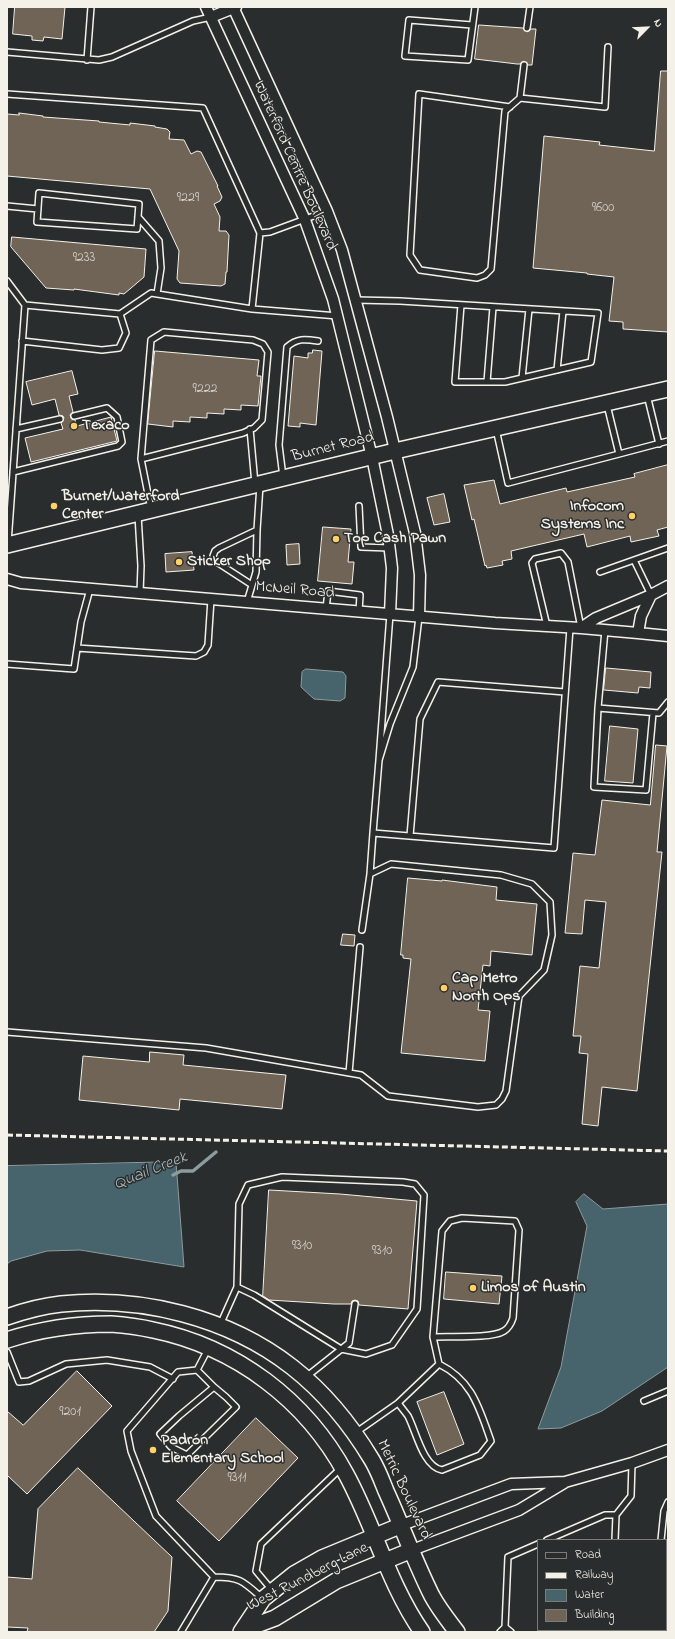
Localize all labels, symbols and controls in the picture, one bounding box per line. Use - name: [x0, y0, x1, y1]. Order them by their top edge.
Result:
- north arrow: [627, 8, 667, 48]
- text: N: [649, 16, 667, 30]
- street label: Waterford Centre Boulevard: [248, 78, 340, 254]
- house number: 9229: [177, 191, 199, 207]
- house number: 9600: [592, 201, 614, 217]
- house number: 9233: [73, 251, 95, 267]
- house number: 9222: [192, 382, 218, 398]
- place label: Texaco: [82, 416, 130, 436]
- marker: Texaco: [69, 421, 79, 431]
- street label: Burnet Road: [290, 429, 376, 467]
- place label: Burnet/Waterford Center: [62, 487, 180, 525]
- place label: Infocom Systems Inc: [541, 497, 624, 535]
- marker: Burnet/Waterford Center: [49, 501, 59, 511]
- marker: Infocom Systems Inc: [627, 511, 637, 521]
- place label: Top Cash Pawn: [344, 529, 446, 549]
- marker: Top Cash Pawn: [331, 534, 341, 544]
- place label: Sticker Shop: [187, 552, 271, 572]
- marker: Sticker Shop: [174, 557, 184, 567]
- street label: McNeil Road: [255, 578, 335, 604]
- place label: Cap Metro North Ops: [452, 969, 520, 1007]
- marker: Cap Metro North Ops: [439, 983, 449, 993]
- water label: Quail Creek: [111, 1148, 191, 1196]
- house number: 9310: [292, 1239, 312, 1255]
- house number: 9310: [372, 1244, 392, 1260]
- place label: Limos of Austin: [481, 1278, 586, 1298]
- marker: Limos of Austin: [468, 1283, 478, 1293]
- house number: 9201: [59, 1405, 81, 1421]
- place label: Padrón Elementary School: [161, 1431, 284, 1469]
- street label: Metric Boulevard: [371, 1437, 435, 1543]
- marker: Padrón Elementary School: [148, 1445, 158, 1455]
- house number: 9311: [228, 1471, 246, 1487]
- street label: West Rundberg Lane: [244, 1539, 372, 1617]
- legend: [537, 1539, 667, 1631]
- text: Road: [575, 1546, 601, 1564]
- text: Railway: [575, 1566, 613, 1584]
- text: Water: [575, 1586, 604, 1604]
- text: Building: [575, 1606, 614, 1624]

